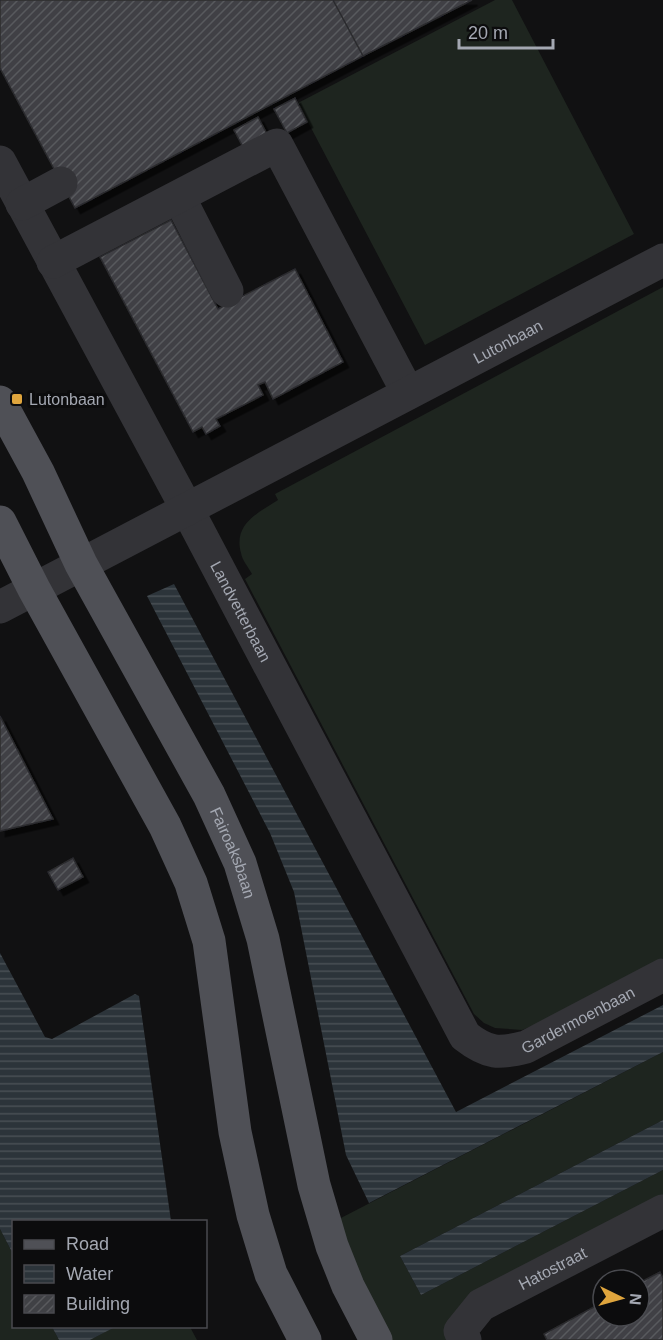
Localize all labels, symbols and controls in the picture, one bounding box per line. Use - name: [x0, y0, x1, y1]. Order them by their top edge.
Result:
- scale bar: [459, 12, 554, 50]
- text: 20 m: [468, 23, 508, 43]
- street label: Lutonbaan: [470, 317, 545, 367]
- place label: Lutonbaan: [29, 391, 105, 408]
- marker: Lutonbaan: [10, 392, 24, 406]
- street label: Landvetterbaan: [207, 558, 274, 665]
- street label: Fairoaksbaan: [207, 805, 258, 901]
- street label: Gardermoenbaan: [519, 983, 638, 1057]
- legend: [12, 1220, 207, 1328]
- text: Road: [66, 1234, 109, 1254]
- street label: Hatostraat: [516, 1244, 590, 1293]
- text: Water: [66, 1264, 113, 1284]
- north arrow: [591, 1268, 651, 1328]
- text: N: [626, 1293, 644, 1306]
- text: Building: [66, 1294, 130, 1314]

